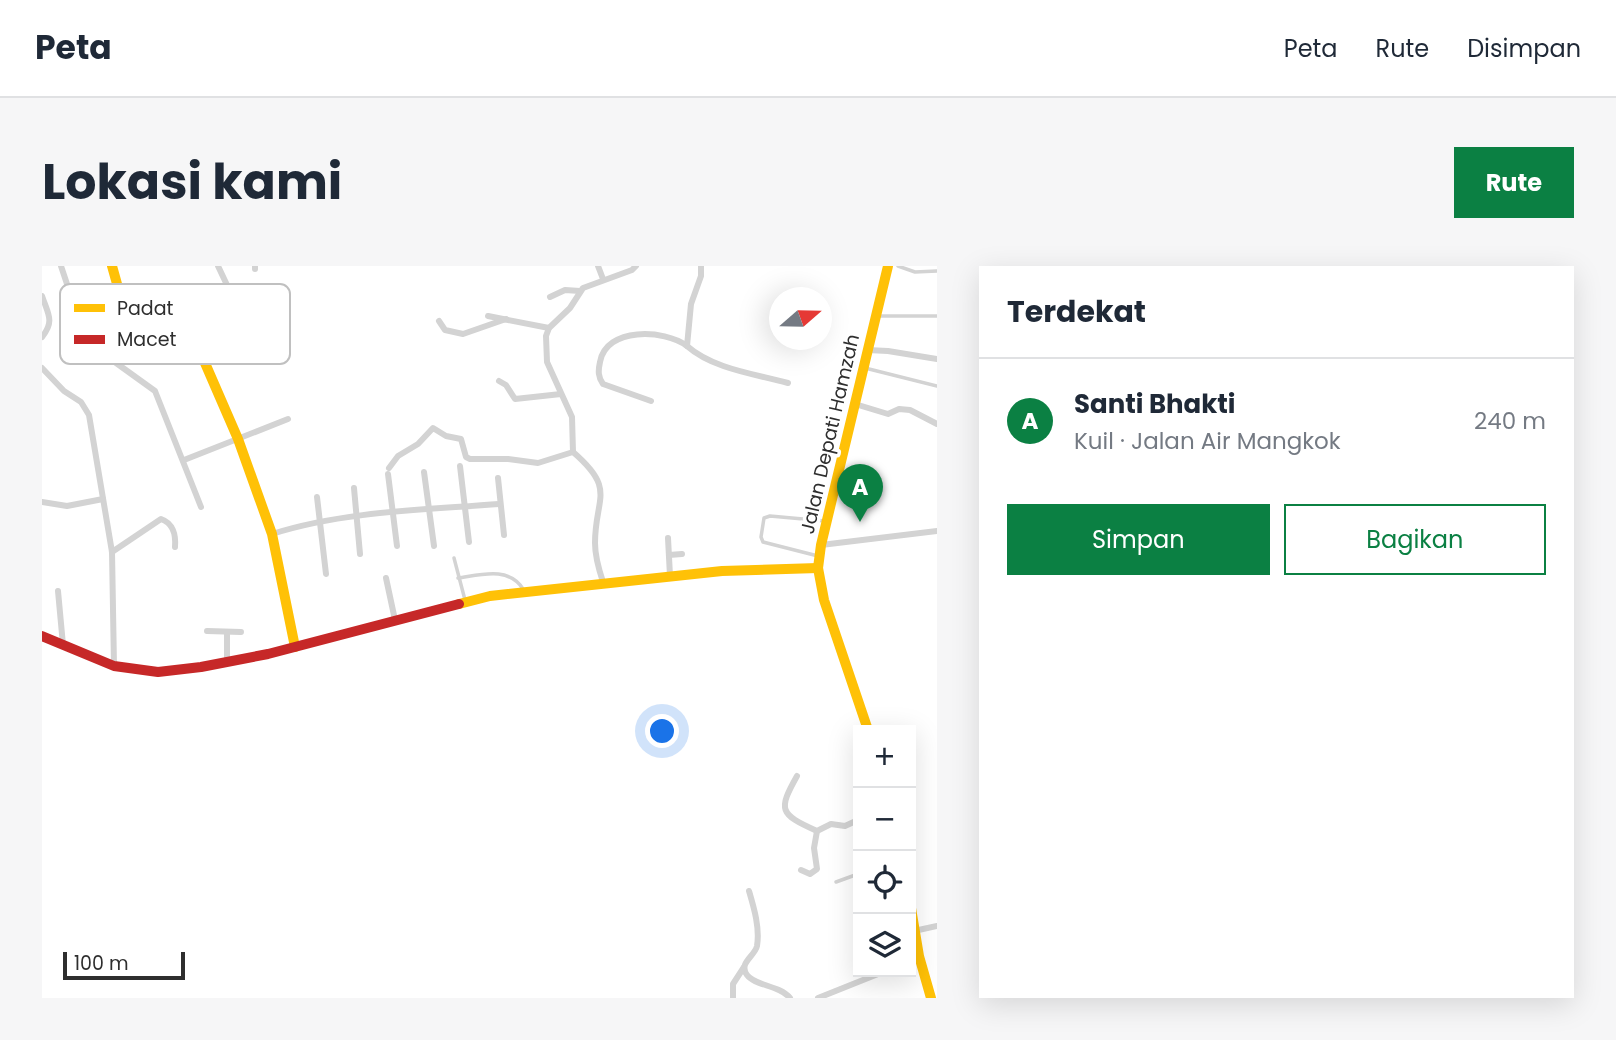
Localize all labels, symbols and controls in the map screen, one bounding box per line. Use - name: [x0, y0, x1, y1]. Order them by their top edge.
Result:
- text: Peta: [35, 24, 112, 71]
- text: Peta: [1284, 32, 1338, 65]
- text: Rute: [1376, 32, 1429, 65]
- text: Disimpan: [1467, 32, 1581, 65]
- button: Rute: [1454, 147, 1574, 218]
- text: Lokasi kami: [42, 148, 342, 216]
- legend: [60, 284, 290, 364]
- north arrow: [769, 287, 832, 350]
- text: Terdekat: [1007, 290, 1146, 333]
- text: Padat: [117, 295, 174, 322]
- text: Macet: [117, 326, 177, 353]
- street label: Jalan Depati Hamzah: [794, 331, 866, 537]
- text: Santi Bhakti: [1074, 386, 1236, 422]
- text: A: [1022, 405, 1038, 437]
- text: 240 m: [1474, 405, 1546, 437]
- text: Kuil · Jalan Air Mangkok: [1074, 425, 1341, 457]
- pin: A: [837, 464, 883, 522]
- button: Simpan: [1007, 504, 1270, 575]
- button: Bagikan: [1284, 504, 1546, 575]
- your location: [645, 714, 679, 748]
- map controls: [853, 725, 916, 977]
- button: +: [853, 725, 916, 788]
- button: −: [853, 788, 916, 851]
- button: locate: [853, 851, 916, 914]
- button: layers: [853, 914, 916, 977]
- scale bar: [63, 949, 186, 981]
- text: 100 m: [74, 950, 129, 977]

